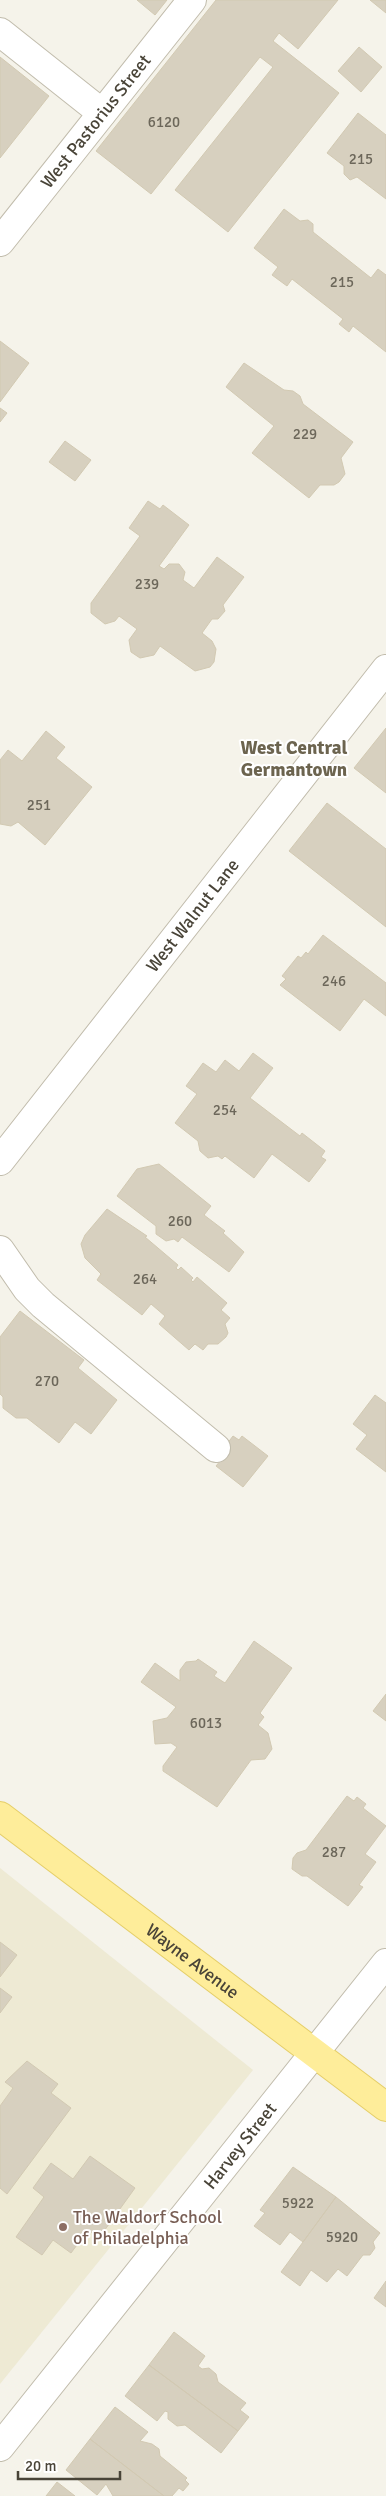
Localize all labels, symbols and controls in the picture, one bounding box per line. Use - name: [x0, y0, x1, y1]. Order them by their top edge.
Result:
- street label: West Pastorius Street: [36, 50, 156, 193]
- house number: 6120: [148, 113, 180, 131]
- house number: 215: [349, 150, 373, 168]
- house number: 215: [330, 273, 354, 291]
- house number: 229: [293, 425, 317, 443]
- house number: 239: [135, 575, 159, 593]
- district label: West Central Germantown: [240, 736, 348, 782]
- house number: 251: [27, 796, 51, 814]
- street label: West Walnut Lane: [141, 854, 244, 977]
- house number: 246: [322, 972, 346, 990]
- house number: 254: [213, 1101, 237, 1119]
- house number: 260: [168, 1212, 192, 1230]
- house number: 264: [133, 1270, 157, 1288]
- house number: 270: [35, 1372, 59, 1390]
- house number: 6013: [190, 1714, 222, 1732]
- house number: 287: [322, 1843, 346, 1861]
- street label: Wayne Avenue: [141, 1919, 243, 2003]
- street label: Harvey Street: [199, 2098, 281, 2194]
- house number: 5922: [282, 2194, 314, 2212]
- place label: The Waldorf School of Philadelphia: [73, 2206, 222, 2249]
- marker: The Waldorf School of Philadelphia: [57, 2221, 69, 2233]
- house number: 5920: [326, 2228, 358, 2246]
- scale bar: [18, 2448, 120, 2480]
- text: 20 m: [25, 2457, 56, 2475]

